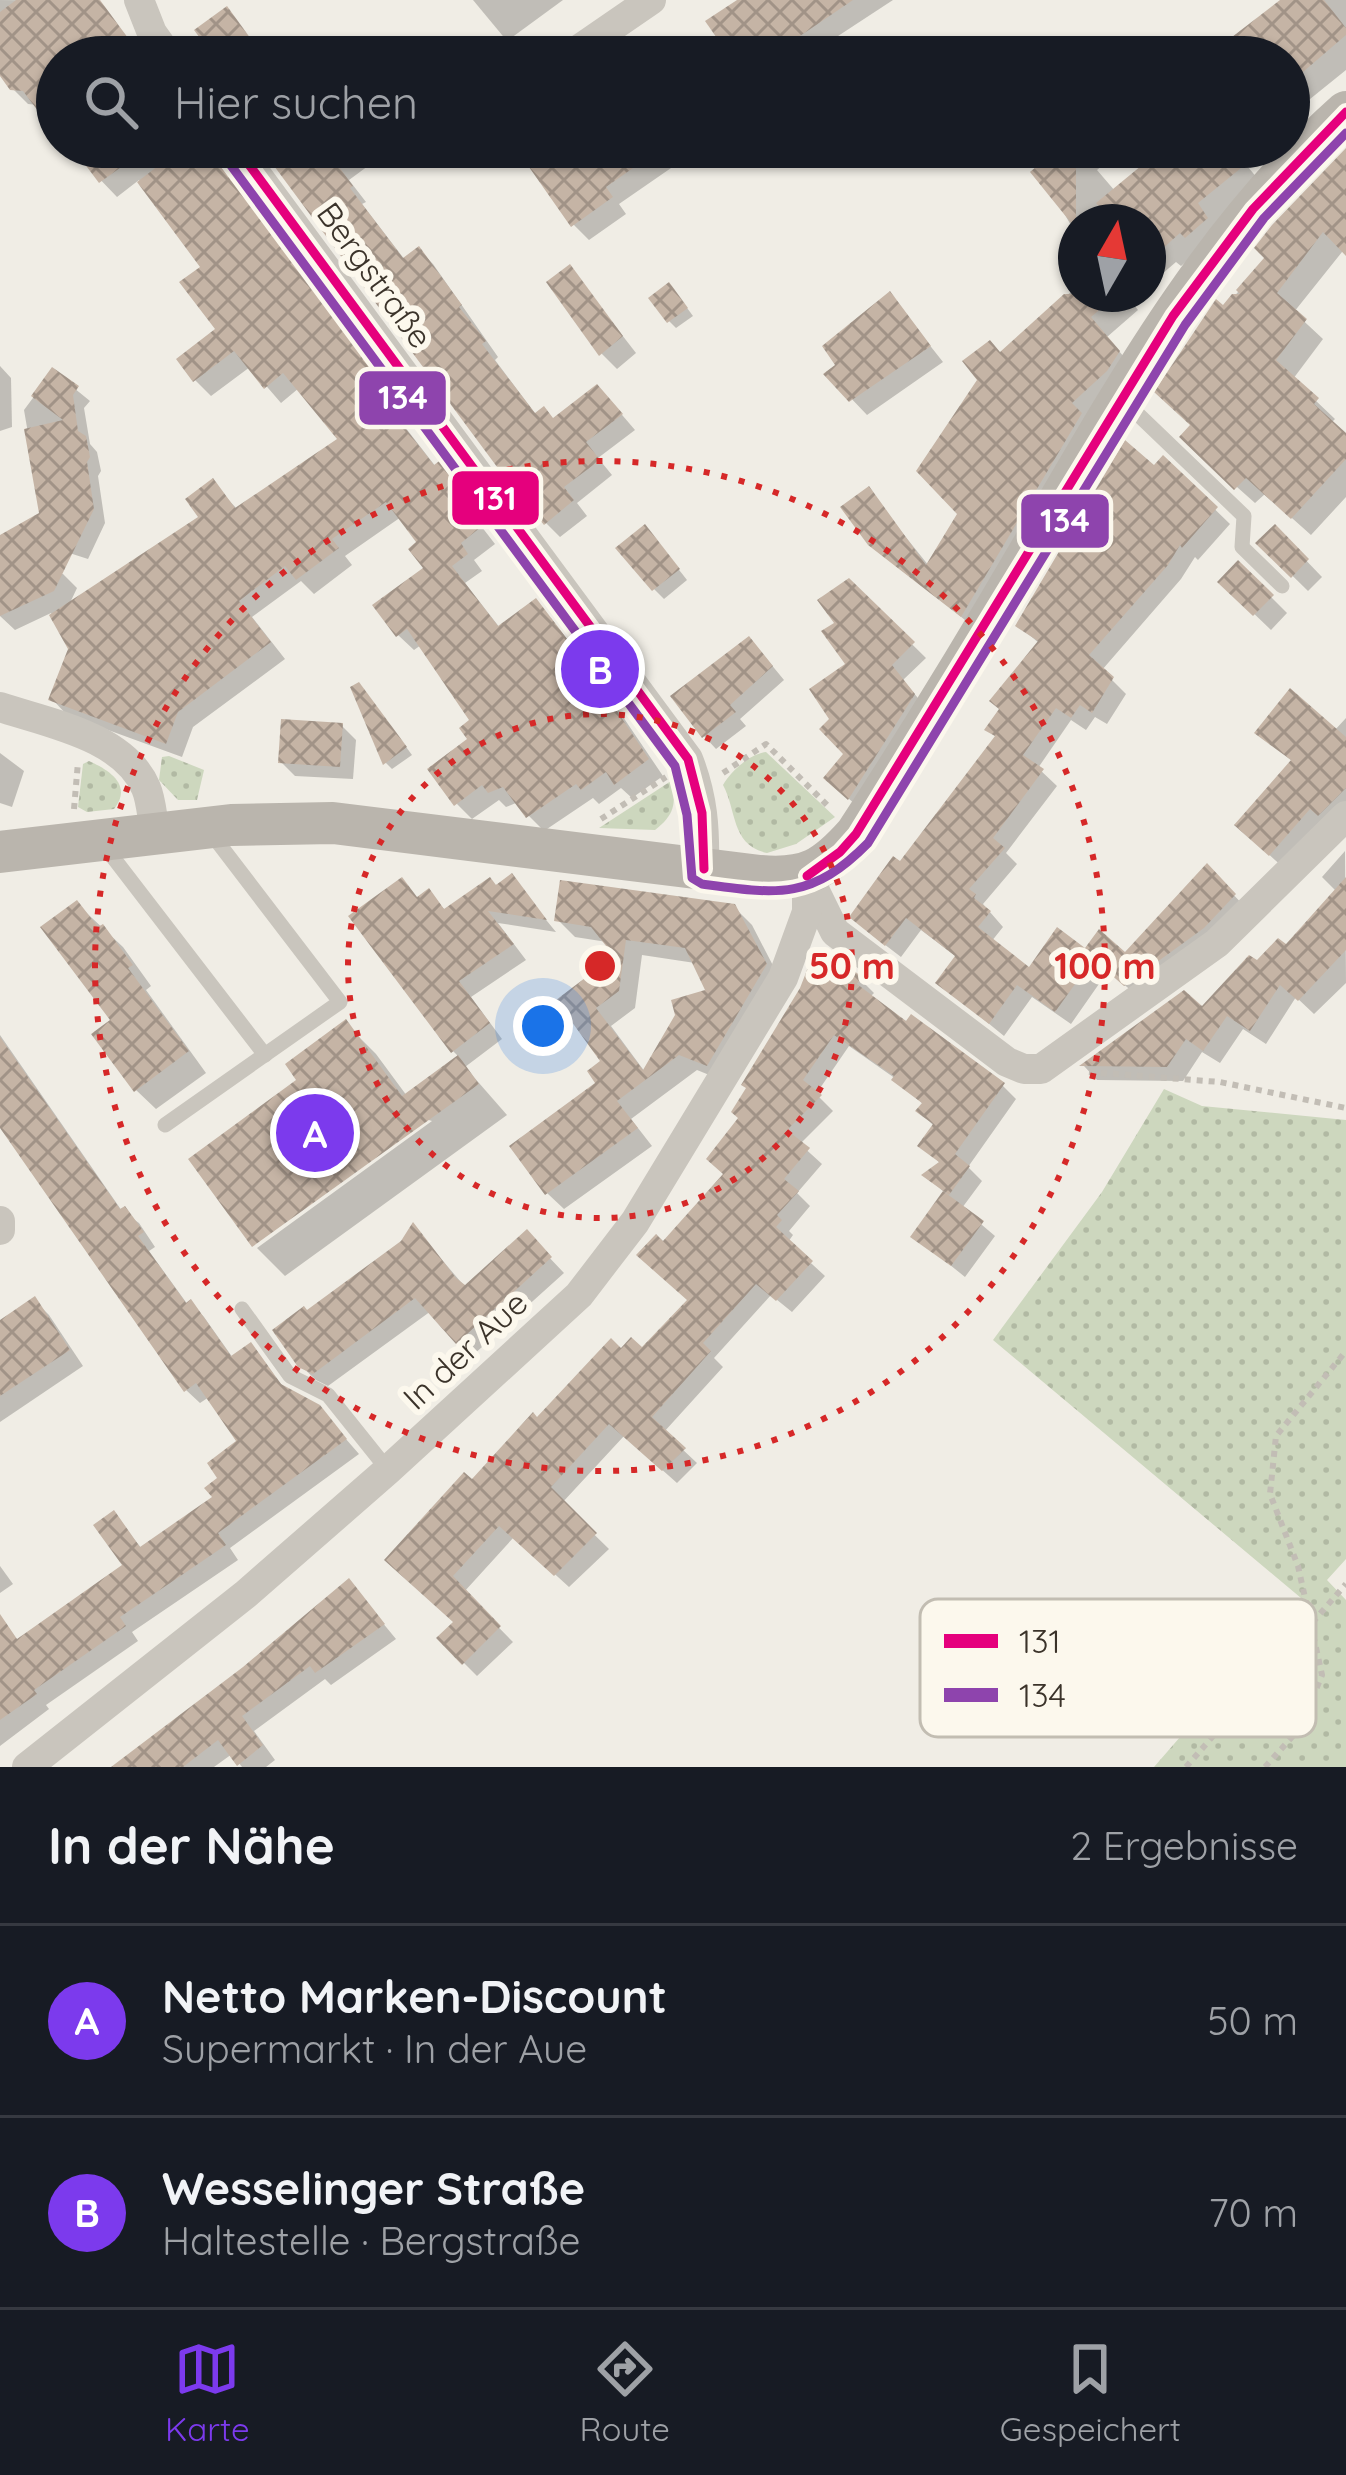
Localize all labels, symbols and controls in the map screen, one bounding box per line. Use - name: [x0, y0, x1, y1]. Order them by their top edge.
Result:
- search box: [36, 36, 1310, 168]
- icon: search: [78, 69, 144, 135]
- text: Hier suchen: [174, 74, 418, 130]
- street label: Bergstraße: [309, 194, 442, 356]
- north arrow: [1058, 204, 1166, 312]
- line badge: 134: [357, 369, 448, 427]
- text: 134: [378, 376, 428, 417]
- line badge: 131: [450, 469, 541, 527]
- text: 131: [473, 477, 517, 518]
- line badge: 134: [1019, 492, 1111, 550]
- text: 134: [1040, 499, 1090, 540]
- pin: B: [561, 624, 639, 714]
- text: 50 m: [809, 943, 895, 988]
- text: 100 m: [1054, 943, 1156, 988]
- centre of rings: [579, 945, 621, 987]
- your location: [513, 996, 573, 1056]
- pin: A: [276, 1088, 354, 1178]
- street label: In der Aue: [394, 1282, 535, 1418]
- legend: [920, 1599, 1316, 1737]
- text: 131: [1019, 1620, 1061, 1661]
- text: 134: [1019, 1674, 1066, 1715]
- text: In der Nähe: [48, 1813, 335, 1877]
- text: 2 Ergebnisse: [1070, 1821, 1298, 1870]
- text: Netto Marken-Discount: [162, 1968, 667, 2024]
- text: A: [75, 1996, 99, 2045]
- text: 50 m: [1207, 1996, 1298, 2045]
- text: Supermarkt · In der Aue: [162, 2024, 587, 2073]
- text: Wesselinger Straße: [162, 2160, 585, 2216]
- text: B: [74, 2188, 100, 2237]
- text: 70 m: [1209, 2188, 1298, 2237]
- text: Haltestelle · Bergstraße: [162, 2216, 581, 2265]
- tab: Karte: [165, 2336, 250, 2449]
- tab: Route: [580, 2336, 670, 2449]
- tab: Gespeichert: [1000, 2336, 1181, 2449]

